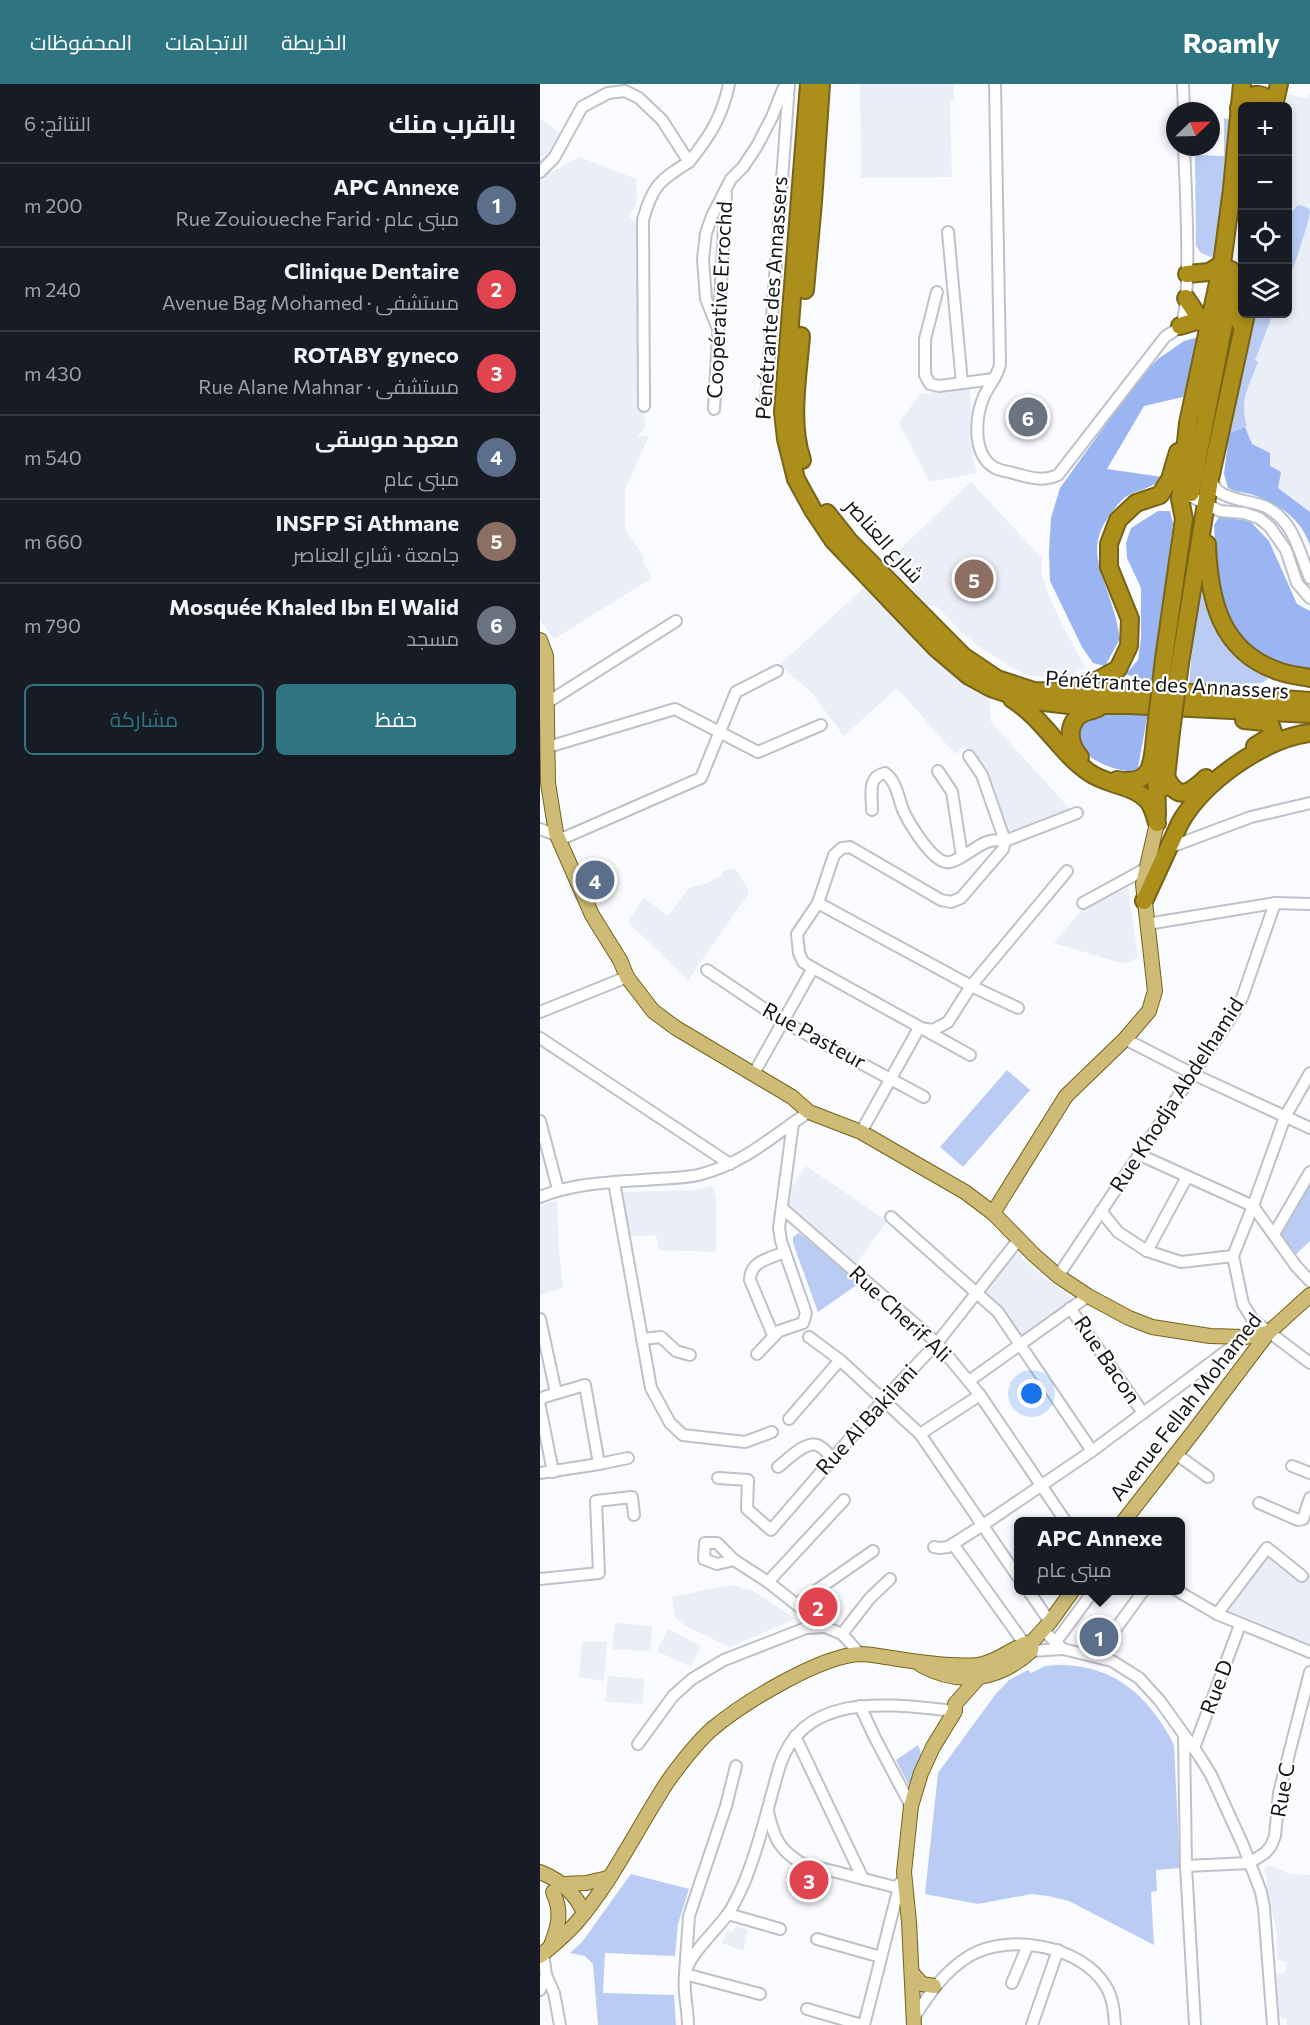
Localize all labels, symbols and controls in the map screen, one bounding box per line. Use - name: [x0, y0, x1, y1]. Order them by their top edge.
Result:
- text: Roamly: [1183, 25, 1280, 59]
- text: المحفوظات: [30, 29, 132, 54]
- text: الاتجاهات: [165, 29, 248, 54]
- text: الخريطة: [281, 29, 347, 54]
- north arrow: [1166, 102, 1220, 156]
- map controls: [1238, 102, 1292, 318]
- button: +: [1238, 102, 1292, 156]
- text: بالقرب منك: [388, 107, 516, 138]
- text: النتائج: 6: [24, 111, 91, 135]
- button: −: [1238, 156, 1292, 210]
- text: APC Annexe: [333, 173, 459, 200]
- street label: Pénétrante des Annassers: [750, 175, 791, 421]
- text: 200 m: [24, 193, 82, 217]
- text: 1: [492, 193, 501, 217]
- street label: Coopérative Errochd: [701, 201, 736, 399]
- text: مبنى عام · Rue Zouioueche Farid: [175, 206, 459, 230]
- button: locate: [1238, 210, 1292, 264]
- text: Clinique Dentaire: [284, 257, 459, 284]
- button: layers: [1238, 264, 1292, 318]
- text: 240 m: [24, 277, 81, 301]
- text: 2: [491, 277, 502, 301]
- text: مستشفى · Avenue Bag Mohamed: [162, 290, 459, 314]
- text: ROTABY gyneco: [293, 341, 459, 368]
- text: 430 m: [24, 361, 82, 385]
- text: 3: [491, 361, 502, 385]
- text: مستشفى · Rue Alane Mahnar: [198, 374, 459, 398]
- pin: 6: [1008, 394, 1048, 440]
- text: معهد موسقى: [315, 425, 459, 452]
- text: 540 m: [24, 445, 82, 469]
- text: 4: [490, 445, 503, 469]
- text: مبنى عام: [384, 466, 459, 490]
- street label: شارع العناصر: [838, 492, 929, 589]
- text: INSFP Si Athmane: [276, 509, 459, 536]
- text: 660 m: [24, 529, 83, 553]
- text: 5: [491, 529, 502, 553]
- text: جامعة · شارع العناصر: [293, 542, 459, 566]
- pin: 5: [954, 556, 994, 602]
- text: Mosquée Khaled Ibn El Walid: [169, 593, 459, 620]
- text: 790 m: [24, 613, 81, 637]
- text: 6: [490, 613, 503, 637]
- text: مسجد: [406, 626, 459, 650]
- street label: Pénétrante des Annassers: [1044, 665, 1290, 702]
- button: مشاركة: [24, 684, 264, 755]
- button: حفظ: [276, 684, 516, 755]
- pin: 4: [576, 858, 614, 902]
- street label: Rue Khodja Abdelhamid: [1104, 992, 1248, 1196]
- street label: Rue Pasteur: [759, 996, 871, 1073]
- street label: Rue Cherif Ali: [845, 1260, 957, 1366]
- street label: Avenue Fellah Mohamed: [1104, 1307, 1266, 1505]
- street label: Rue Bacon: [1070, 1311, 1147, 1408]
- street label: Rue Al Bakilani: [810, 1359, 922, 1479]
- your location: [1017, 1379, 1046, 1408]
- popup: [1014, 1517, 1185, 1595]
- text: APC Annexe: [1037, 1524, 1162, 1551]
- text: مبنى عام: [1037, 1557, 1112, 1581]
- pin: 2: [798, 1584, 838, 1630]
- pin: 1: [1080, 1614, 1118, 1660]
- street label: Rue D: [1194, 1656, 1237, 1717]
- street label: Rue C: [1264, 1760, 1299, 1819]
- pin: 3: [790, 1858, 828, 1902]

